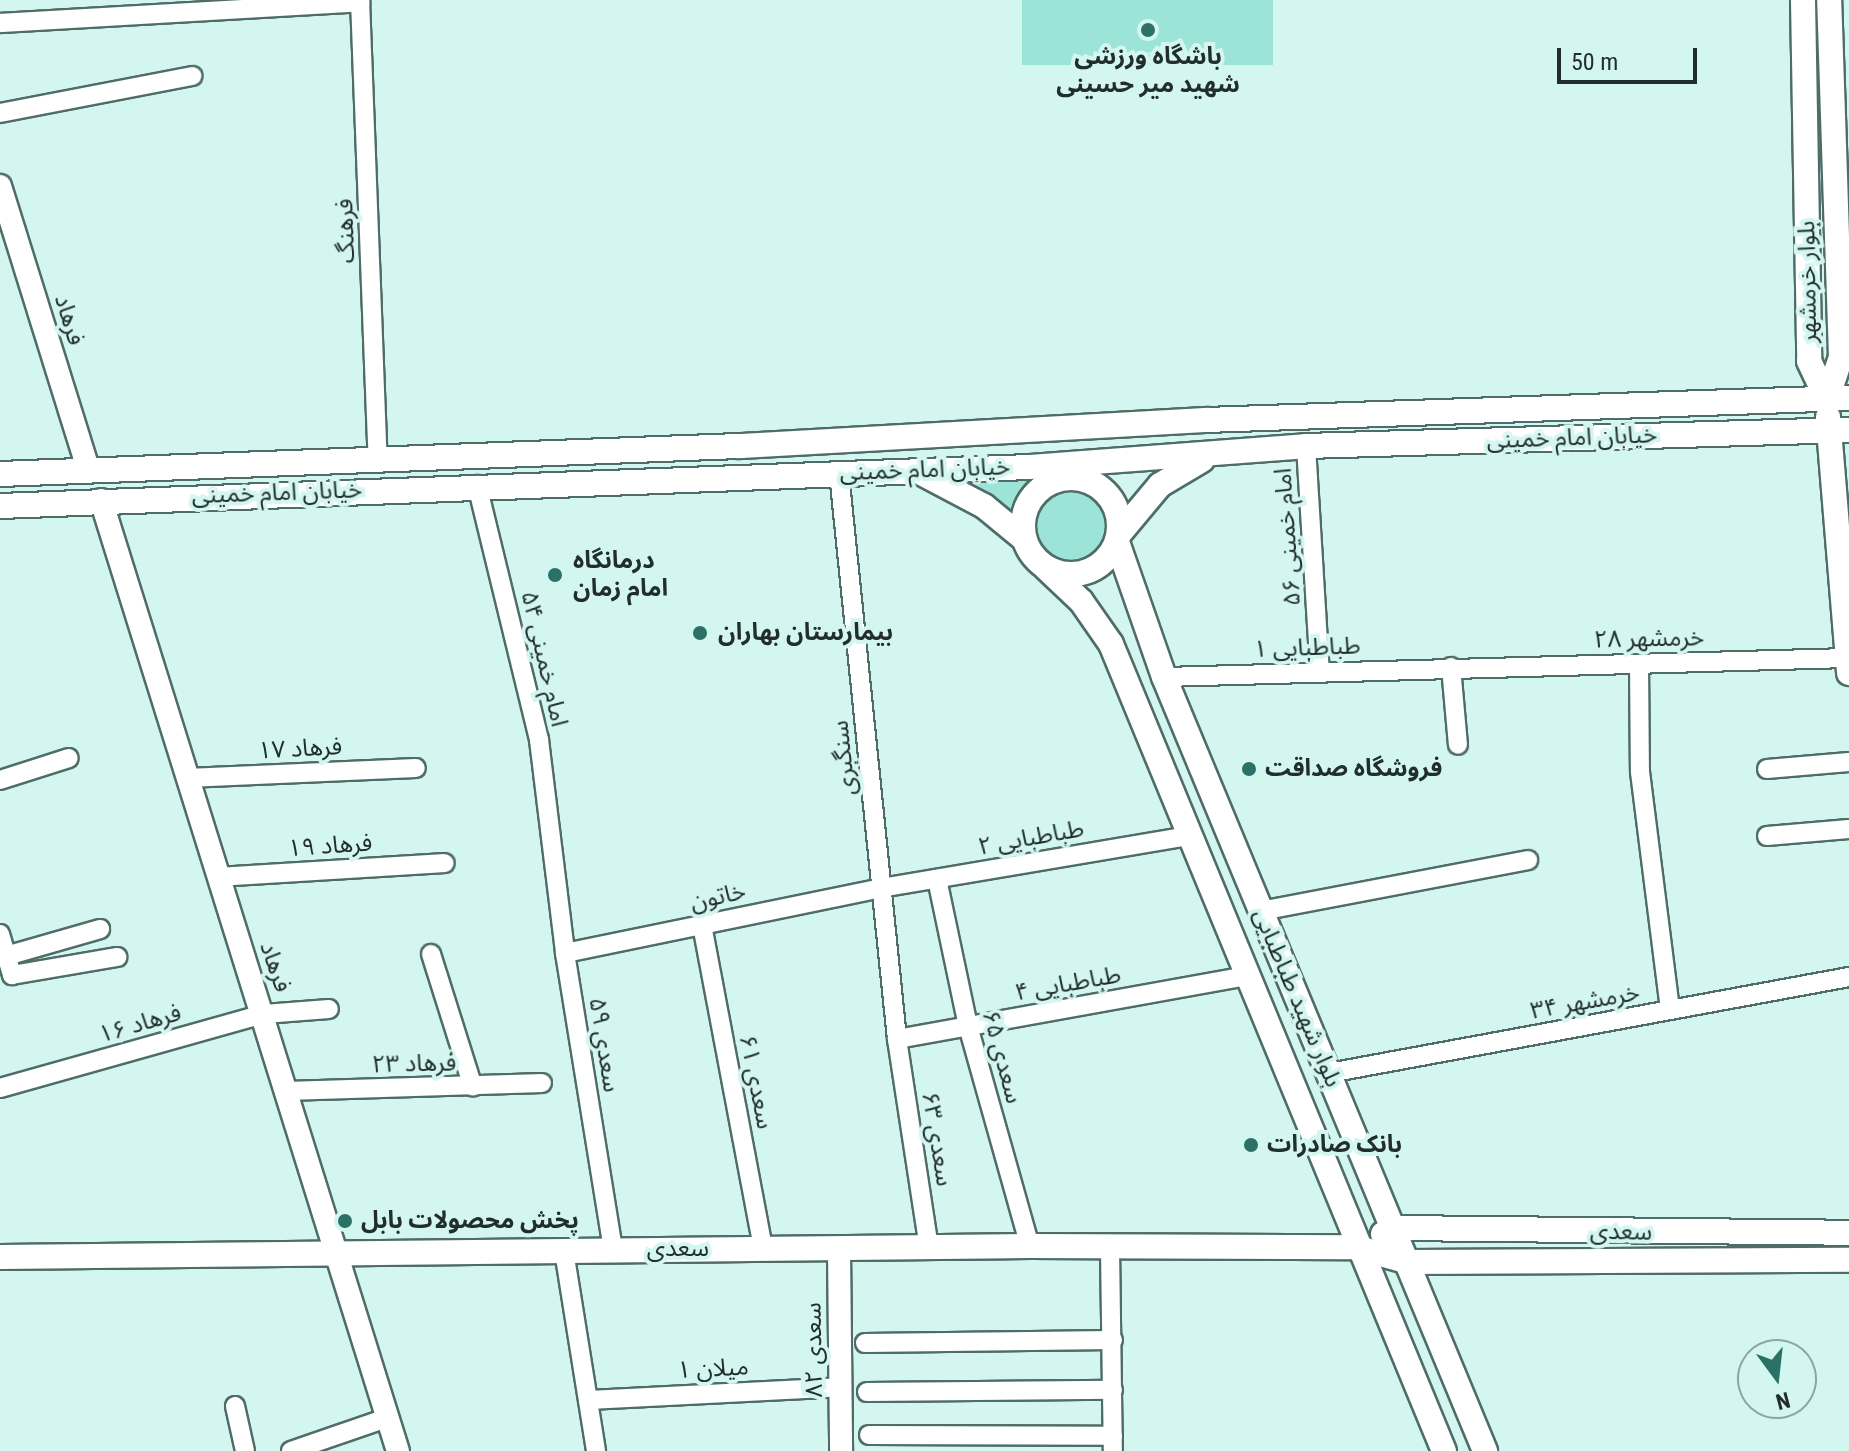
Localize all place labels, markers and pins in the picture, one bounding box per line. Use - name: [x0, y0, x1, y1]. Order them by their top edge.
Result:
- marker: باشگاه ورزشی شهید میر حسینی: [1139, 21, 1157, 39]
- place label: باشگاه ورزشی شهید میر حسینی: [1056, 43, 1240, 99]
- place label: درمانگاه امام زمان: [573, 547, 668, 603]
- marker: درمانگاه امام زمان: [544, 564, 566, 586]
- place label: بیمارستان بهاران: [718, 619, 893, 647]
- marker: بیمارستان بهاران: [689, 622, 711, 644]
- place label: فروشگاه صداقت: [1265, 755, 1442, 783]
- marker: فروشگاه صداقت: [1240, 760, 1258, 778]
- place label: بانک صادرات: [1267, 1131, 1402, 1159]
- marker: بانک صادرات: [1242, 1136, 1260, 1154]
- place label: پخش محصولات بابل: [361, 1207, 579, 1235]
- marker: پخش محصولات بابل: [336, 1212, 354, 1230]

